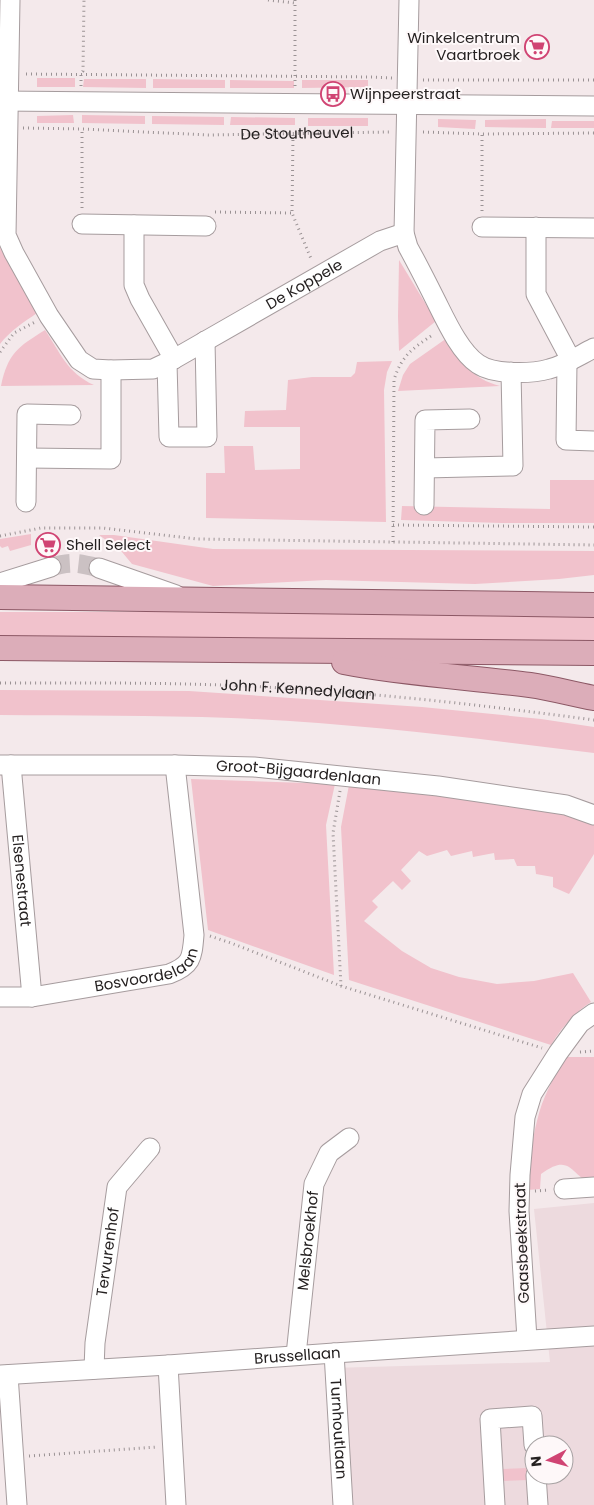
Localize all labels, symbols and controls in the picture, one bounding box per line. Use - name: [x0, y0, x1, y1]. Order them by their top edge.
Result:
- place label: Winkelcentrum Vaartbroek: [407, 27, 520, 65]
- supermarket icon: Winkelcentrum Vaartbroek: [524, 34, 550, 60]
- bus stop icon: Wijnpeerstraat: [320, 81, 346, 107]
- place label: Wijnpeerstraat: [350, 83, 461, 104]
- street label: De Stoutheuvel: [240, 122, 353, 144]
- street label: De Koppele: [262, 254, 346, 314]
- supermarket icon: Shell Select: [35, 532, 61, 558]
- place label: Shell Select: [66, 534, 151, 555]
- street label: John F. Kennedylaan: [220, 674, 376, 705]
- street label: Groot-Bijgaardenlaan: [216, 755, 382, 790]
- street label: Elsenestraat: [7, 834, 37, 927]
- street label: Bosvoordelaan: [93, 946, 203, 996]
- street label: Gaasbeekstraat: [509, 1182, 534, 1304]
- street label: Melsbroekhof: [292, 1190, 323, 1292]
- street label: Tervurenhof: [91, 1206, 124, 1298]
- street label: Brussellaan: [253, 1342, 341, 1369]
- street label: Turnhoutlaan: [326, 1378, 352, 1480]
- north arrow: [524, 1435, 574, 1485]
- text: N: [526, 1455, 547, 1468]

